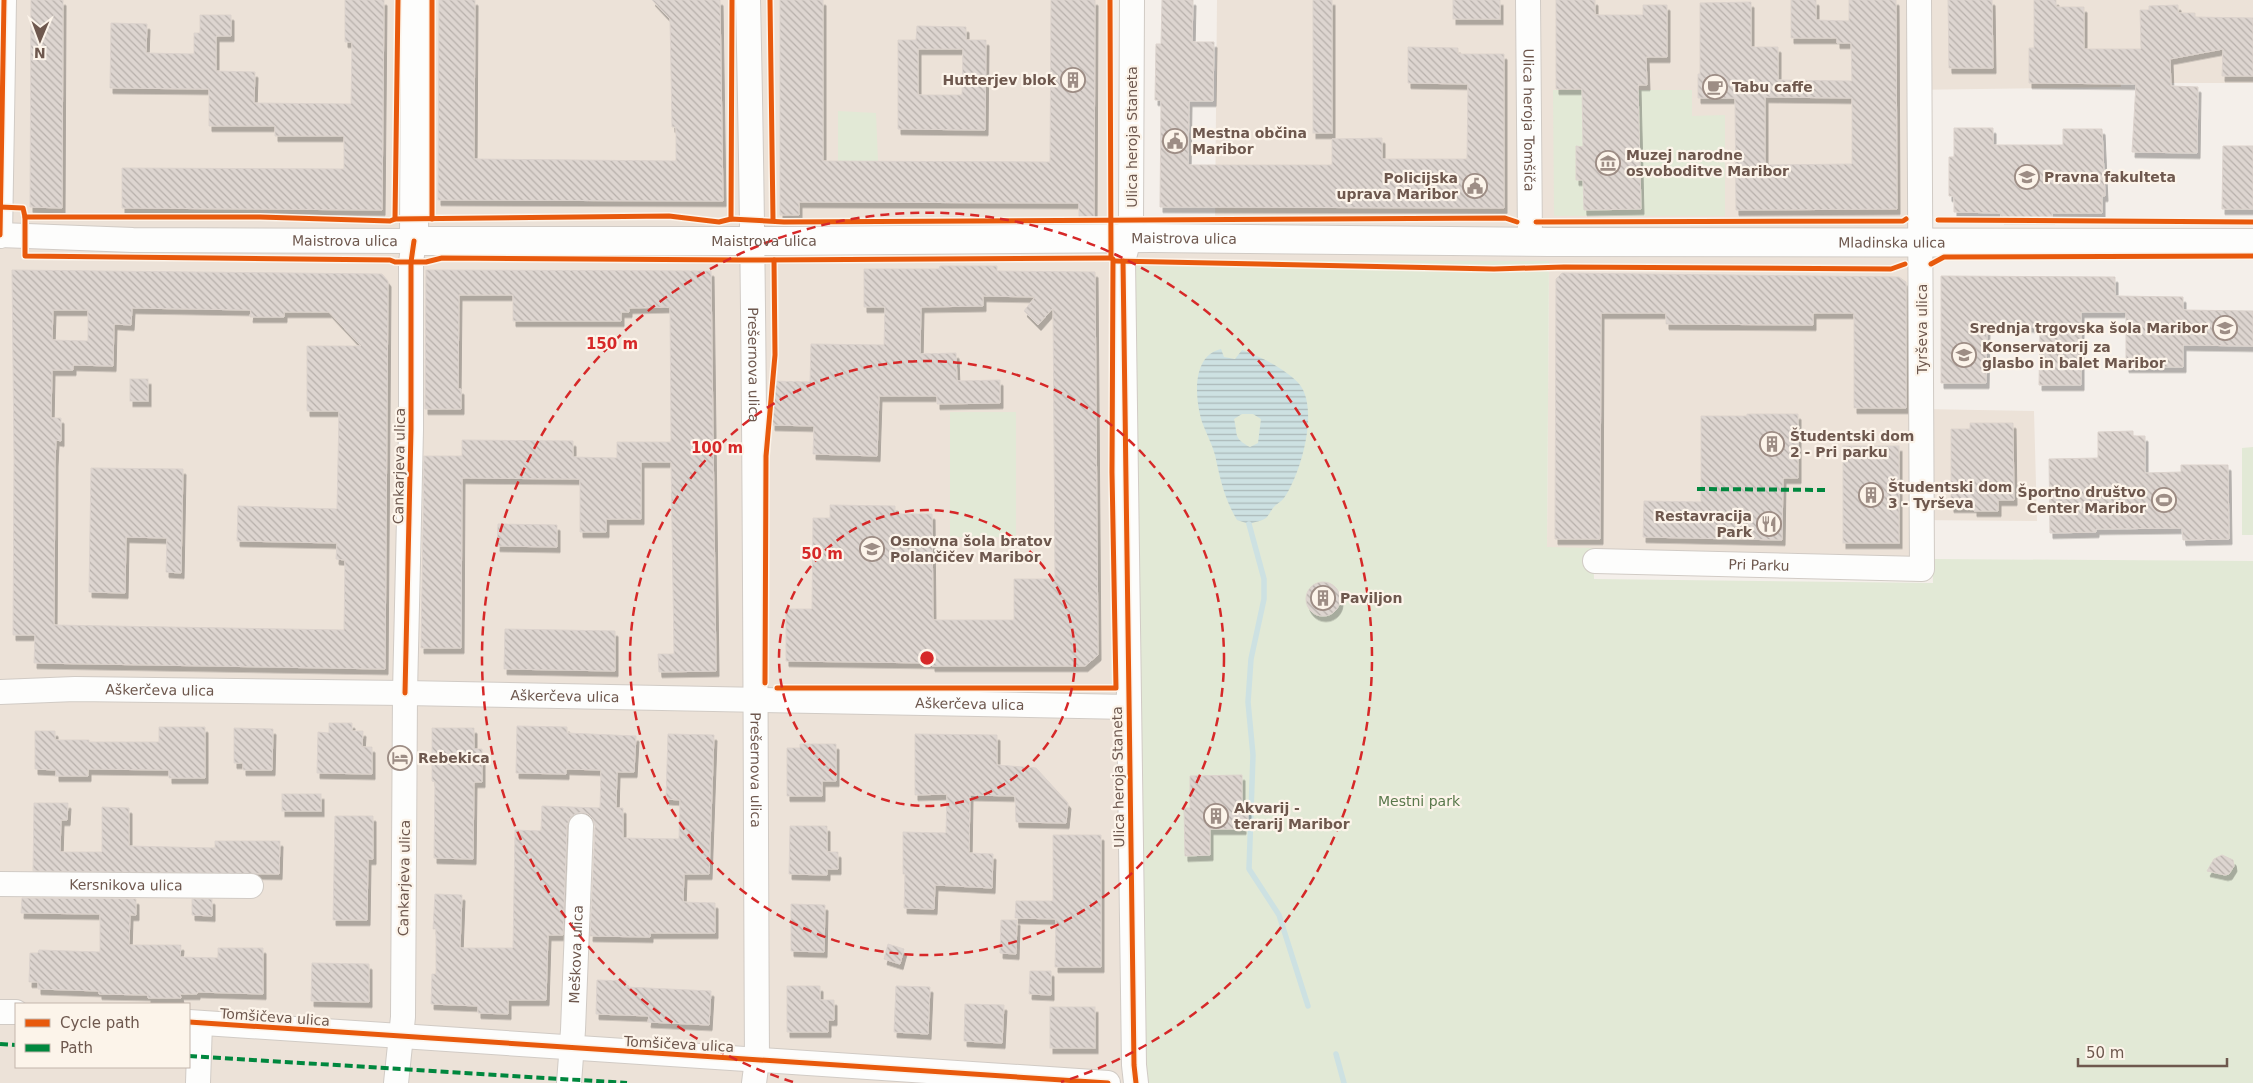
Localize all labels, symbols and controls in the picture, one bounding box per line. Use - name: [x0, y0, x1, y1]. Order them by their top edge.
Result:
- north arrow: [15, 15, 65, 65]
- text: N: [34, 45, 46, 61]
- street label: Ulica heroja Tomšiča: [1520, 48, 1538, 192]
- street label: Ulica heroja Staneta: [1124, 66, 1140, 208]
- building icon: Hutterjev blok: [1060, 67, 1086, 93]
- place label: Hutterjev blok: [942, 72, 1057, 88]
- cafe icon: Tabu caffe: [1702, 74, 1728, 100]
- place label: Tabu caffe: [1732, 79, 1813, 95]
- place label: Mestna občina Maribor: [1192, 125, 1307, 157]
- public building icon: Mestna občina Maribor: [1162, 128, 1188, 154]
- place label: Muzej narodne osvoboditve Maribor: [1626, 147, 1789, 179]
- museum icon: Muzej narodne osvoboditve Maribor: [1595, 150, 1621, 176]
- school or university icon: Pravna fakulteta: [2014, 164, 2040, 190]
- place label: Pravna fakulteta: [2044, 169, 2176, 185]
- place label: Policijska uprava Maribor: [1337, 170, 1458, 202]
- public building icon: Policijska uprava Maribor: [1462, 173, 1488, 199]
- street label: Maistrova ulica: [1131, 230, 1237, 247]
- street label: Maistrova ulica: [292, 233, 398, 249]
- street label: Maistrova ulica: [711, 233, 817, 249]
- street label: Mladinska ulica: [1838, 234, 1946, 251]
- street label: Tyrševa ulica: [1914, 284, 1930, 375]
- street label: Prešernova ulica: [745, 307, 762, 423]
- school or university icon: Srednja trgovska šola Maribor: [2212, 315, 2238, 341]
- place label: Srednja trgovska šola Maribor: [1969, 320, 2208, 336]
- text: 150 m: [586, 335, 638, 353]
- place label: Konservatorij za glasbo in balet Maribor: [1982, 339, 2166, 371]
- school or university icon: Konservatorij za glasbo in balet Maribor: [1951, 342, 1977, 368]
- street label: Cankarjeva ulica: [390, 408, 408, 524]
- place label: Študentski dom 2 - Pri parku: [1790, 427, 1914, 460]
- building icon: Študentski dom 2 - Pri parku: [1759, 431, 1785, 457]
- text: 100 m: [691, 439, 743, 457]
- place label: Študentski dom 3 - Tyrševa: [1888, 478, 2012, 511]
- building icon: Študentski dom 3 - Tyrševa: [1858, 482, 1884, 508]
- place label: Športno društvo Center Maribor: [2018, 483, 2146, 516]
- sports icon: Športno društvo Center Maribor: [2151, 487, 2177, 513]
- place label: Restavracija Park: [1654, 508, 1753, 540]
- restaurant icon: Restavracija Park: [1756, 511, 1782, 537]
- place label: Osnovna šola bratov Polančičev Maribor: [890, 533, 1052, 565]
- school or university icon: Osnovna šola bratov Polančičev Maribor: [859, 536, 885, 562]
- text: 50 m: [801, 545, 843, 563]
- street label: Pri Parku: [1728, 556, 1790, 574]
- building icon: Paviljon: [1310, 585, 1336, 611]
- place label: Paviljon: [1340, 590, 1402, 606]
- centre of rings: [918, 649, 936, 667]
- street label: Aškerčeva ulica: [105, 681, 215, 699]
- street label: Aškerčeva ulica: [510, 687, 620, 705]
- street label: Aškerčeva ulica: [915, 695, 1025, 713]
- street label: Ulica heroja Staneta: [1109, 706, 1127, 848]
- street label: Prešernova ulica: [748, 712, 764, 828]
- hotel icon: Rebekica: [387, 745, 413, 771]
- place label: Rebekica: [418, 750, 490, 766]
- park label: Mestni park: [1378, 793, 1461, 809]
- place label: Akvarij - terarij Maribor: [1234, 800, 1350, 832]
- building icon: Akvarij - terarij Maribor: [1203, 803, 1229, 829]
- street label: Cankarjeva ulica: [395, 820, 413, 936]
- street label: Kersnikova ulica: [69, 877, 183, 893]
- street label: Meškova ulica: [566, 905, 586, 1004]
- legend: [15, 1003, 190, 1068]
- street label: Tomšičeva ulica: [219, 1005, 330, 1029]
- text: Cycle path: [60, 1014, 140, 1032]
- street label: Tomšičeva ulica: [623, 1033, 734, 1055]
- scale bar: [2078, 1036, 2227, 1068]
- text: Path: [60, 1039, 93, 1057]
- text: 50 m: [2086, 1044, 2124, 1062]

